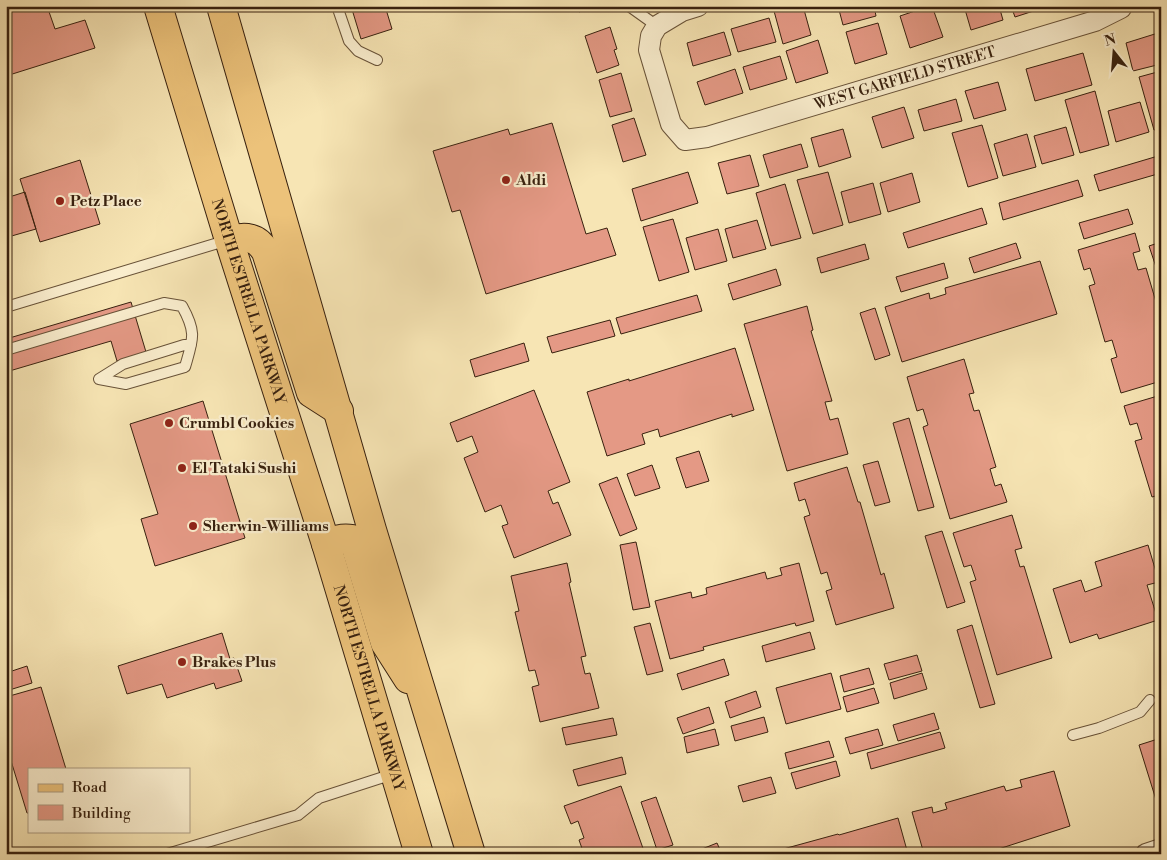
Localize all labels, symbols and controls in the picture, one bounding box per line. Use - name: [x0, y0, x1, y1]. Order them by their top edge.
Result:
- north arrow: [1090, 28, 1140, 78]
- text: N: [1103, 30, 1118, 51]
- street label: WEST GARFIELD STREET: [811, 42, 998, 114]
- place label: Aldi: [515, 171, 546, 190]
- marker: Aldi: [500, 174, 512, 186]
- place label: Petz Place: [70, 192, 142, 211]
- marker: Petz Place: [54, 195, 66, 207]
- street label: NORTH ESTRELLA PARKWAY: [207, 196, 291, 408]
- place label: Crumbl Cookies: [179, 414, 294, 433]
- marker: Crumbl Cookies: [163, 417, 175, 429]
- place label: El Tataki Sushi: [192, 459, 296, 478]
- marker: El Tataki Sushi: [176, 462, 188, 474]
- place label: Sherwin-Williams: [203, 517, 329, 536]
- marker: Sherwin-Williams: [187, 520, 199, 532]
- street label: NORTH ESTRELLA PARKWAY: [329, 583, 409, 795]
- place label: Brakes Plus: [192, 653, 276, 672]
- marker: Brakes Plus: [176, 656, 188, 668]
- legend: [28, 768, 190, 832]
- text: Road: [72, 778, 107, 797]
- text: Building: [71, 804, 131, 823]

